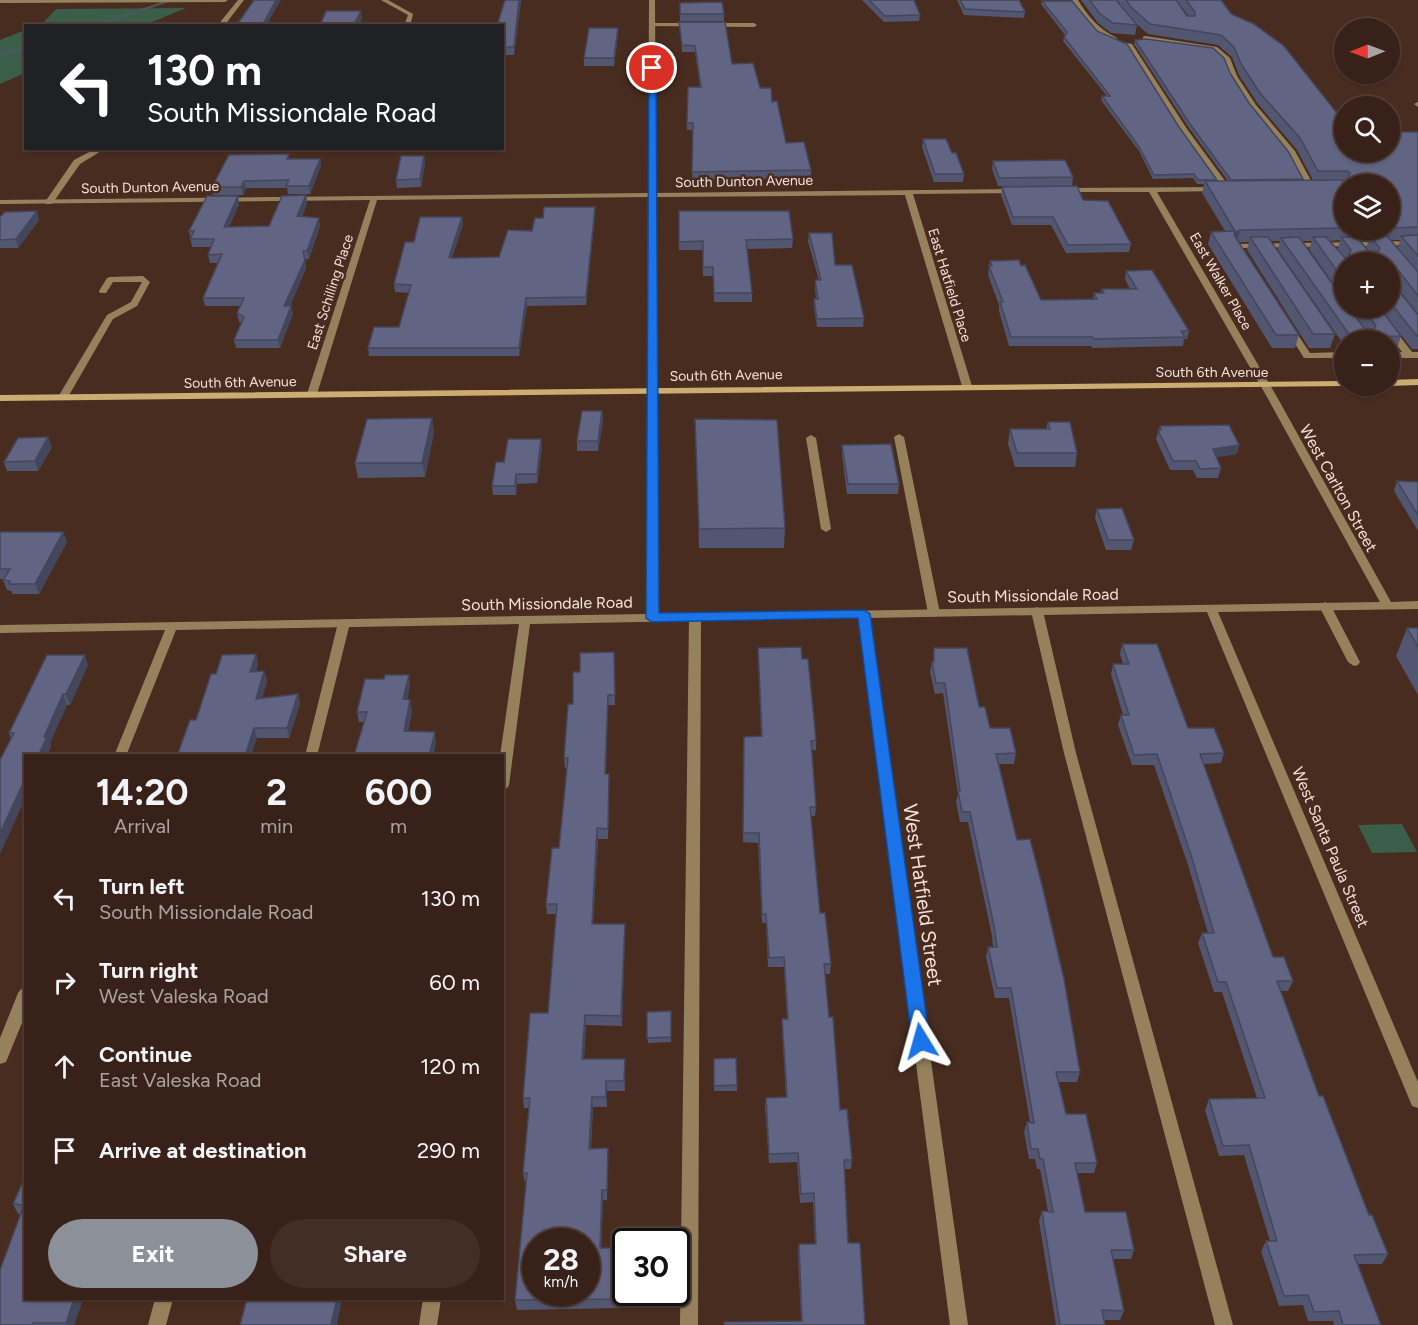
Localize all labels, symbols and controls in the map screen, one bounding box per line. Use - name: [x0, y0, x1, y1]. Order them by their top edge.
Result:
- north arrow: [1334, 18, 1400, 84]
- map controls: [1334, 18, 1400, 396]
- pin: [626, 42, 677, 93]
- text: 130 m: [147, 45, 262, 96]
- icon: left: [48, 48, 126, 126]
- icon: arrive: [635, 51, 668, 84]
- text: South Missiondale Road: [147, 96, 437, 129]
- button: search: [1334, 96, 1400, 162]
- street label: South Dunton Avenue: [675, 172, 814, 191]
- button: layers: [1334, 174, 1400, 240]
- street label: South Dunton Avenue: [81, 178, 220, 197]
- street label: East Hatfield Place: [924, 226, 975, 344]
- street label: East Walker Place: [1186, 229, 1256, 333]
- street label: East Schilling Place: [304, 232, 357, 352]
- button: +: [1334, 252, 1400, 318]
- button: −: [1334, 330, 1400, 396]
- street label: South 6th Avenue: [1156, 364, 1269, 381]
- street label: South 6th Avenue: [669, 366, 783, 385]
- street label: South 6th Avenue: [183, 373, 297, 392]
- street label: West Carlton Street: [1296, 421, 1381, 555]
- street label: South Missiondale Road: [947, 585, 1119, 606]
- street label: South Missiondale Road: [461, 593, 633, 614]
- street label: West Santa Paula Street: [1288, 764, 1373, 930]
- text: 14:20: [96, 771, 189, 814]
- text: 2: [266, 771, 287, 814]
- text: 600: [365, 771, 432, 814]
- street label: West Hatfield Street: [898, 802, 948, 988]
- text: Arrival: [114, 814, 170, 838]
- text: min: [260, 814, 293, 838]
- text: m: [390, 814, 407, 838]
- text: Turn left: [99, 873, 185, 900]
- icon: left: [48, 882, 81, 915]
- text: 130 m: [421, 885, 480, 912]
- text: South Missiondale Road: [99, 900, 314, 924]
- text: Turn right: [99, 957, 198, 984]
- icon: right: [48, 966, 81, 999]
- text: 60 m: [429, 969, 480, 996]
- text: West Valeska Road: [99, 984, 269, 1008]
- position arrow: [889, 1009, 953, 1073]
- text: Continue: [99, 1041, 192, 1068]
- icon: ahead: [48, 1050, 81, 1083]
- text: 120 m: [420, 1053, 480, 1080]
- text: East Valeska Road: [99, 1068, 261, 1092]
- icon: arrive: [48, 1134, 81, 1167]
- text: Arrive at destination: [99, 1137, 307, 1164]
- text: 290 m: [417, 1137, 480, 1164]
- button: Exit: [48, 1219, 258, 1288]
- button: Share: [270, 1219, 480, 1288]
- speed limit sign: 30: [612, 1228, 690, 1306]
- text: 28: [543, 1241, 579, 1278]
- text: km/h: [544, 1273, 578, 1291]

